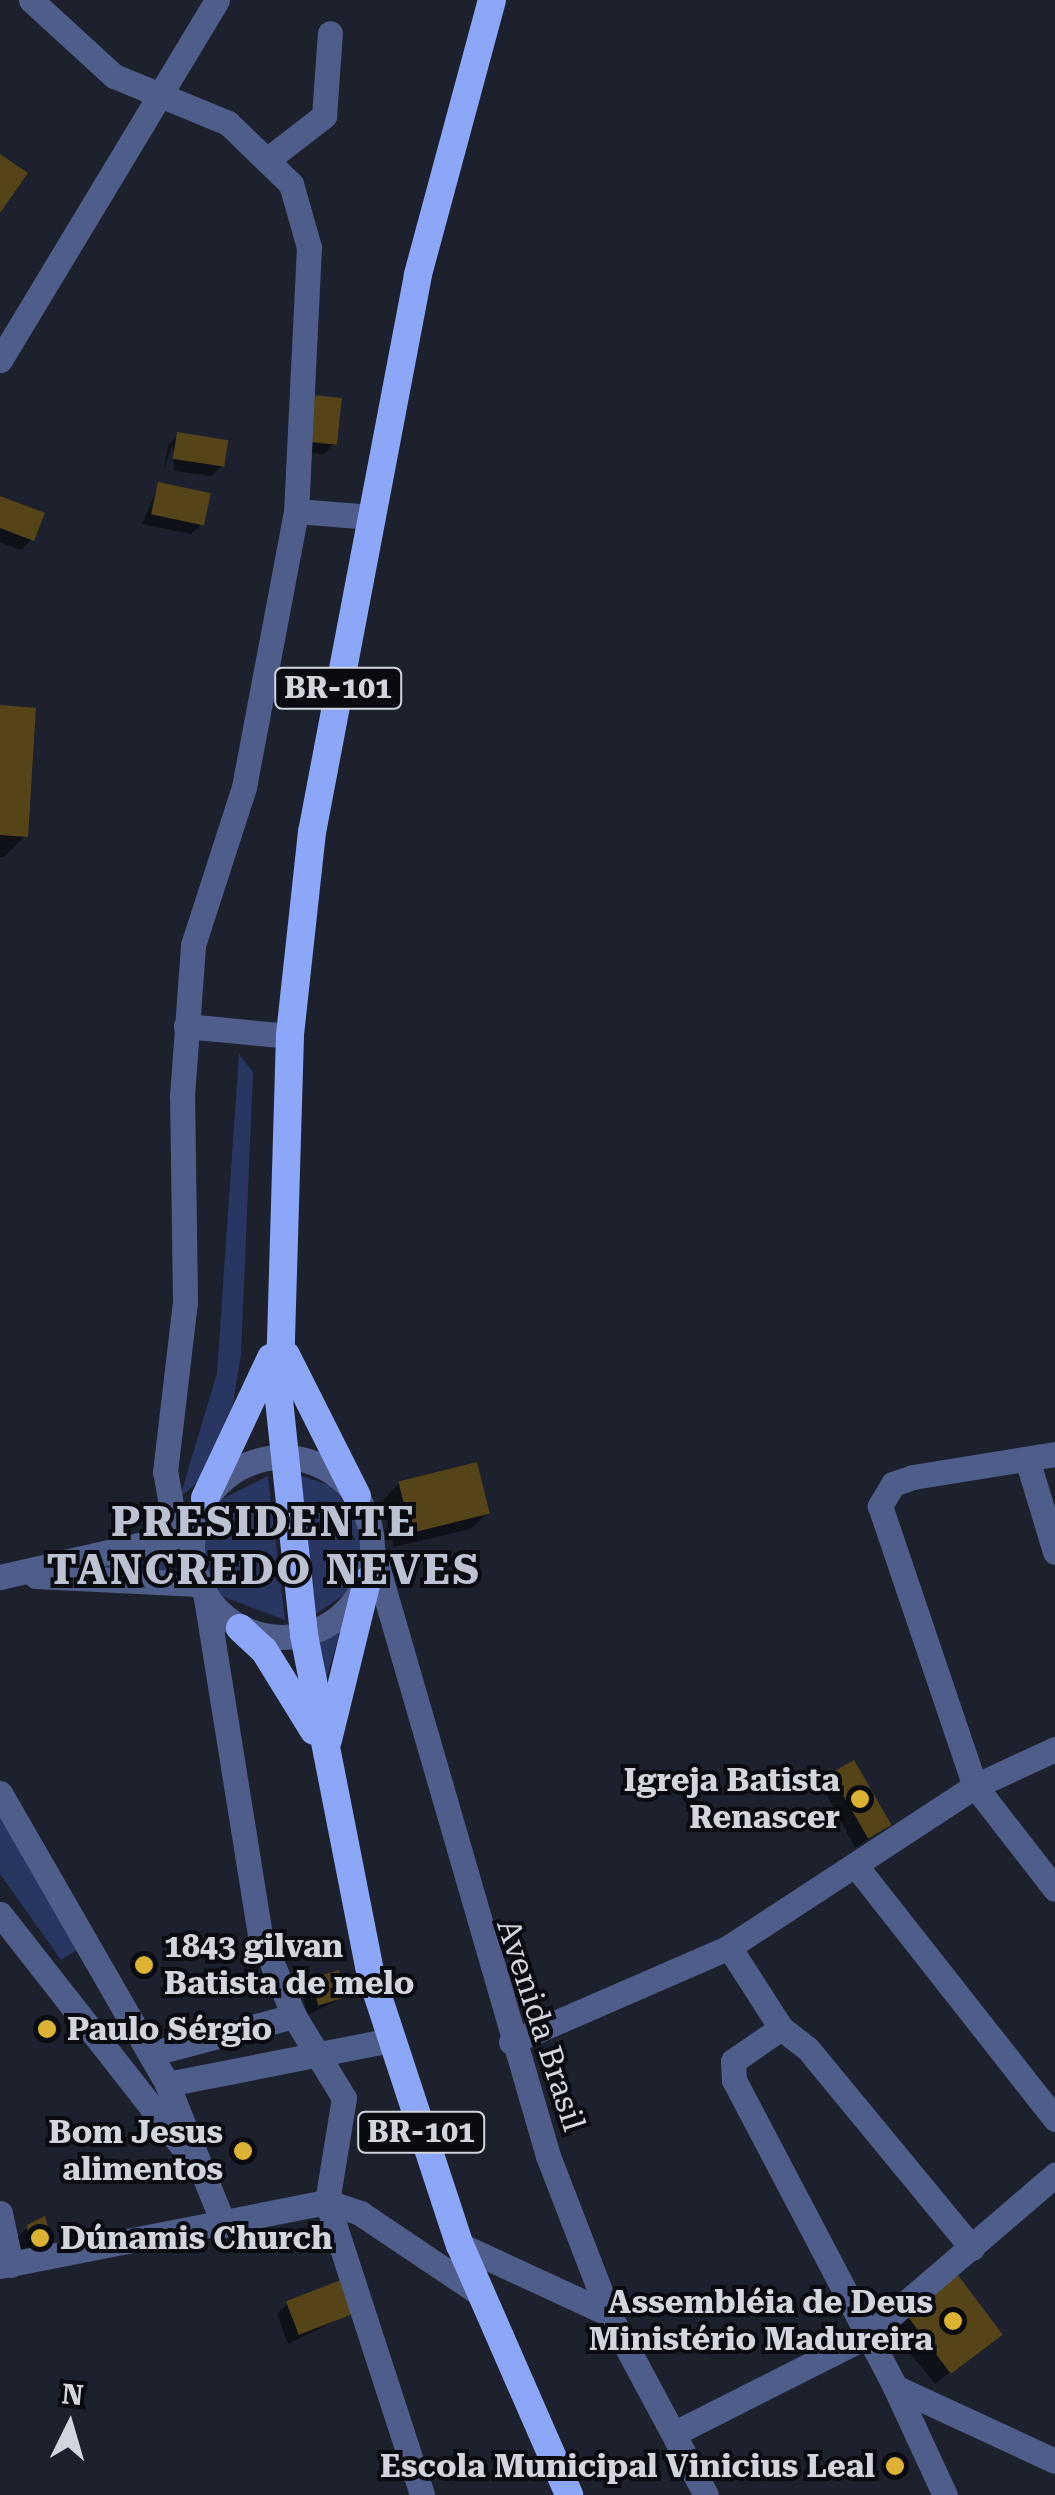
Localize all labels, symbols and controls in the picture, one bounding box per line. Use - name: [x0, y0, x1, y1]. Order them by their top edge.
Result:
- road number: BR-101: [273, 663, 403, 713]
- district label: PRESIDENTE TANCREDO NEVES: [47, 1497, 481, 1595]
- place label: Igreja Batista Renascer: [624, 1762, 840, 1837]
- marker: Igreja Batista Renascer: [849, 1788, 871, 1810]
- street label: Avenida Brasil: [489, 1914, 593, 2136]
- place label: 1843 gilvan Batista de melo: [164, 1928, 414, 2003]
- marker: 1843 gilvan Batista de melo: [133, 1954, 155, 1976]
- place label: Paulo Sérgio: [67, 2010, 272, 2048]
- marker: Paulo Sérgio: [36, 2018, 58, 2040]
- road number: BR-101: [356, 2107, 486, 2157]
- place label: Bom Jesus alimentos: [48, 2114, 223, 2189]
- marker: Bom Jesus alimentos: [232, 2140, 254, 2162]
- place label: Dúnamis Church: [60, 2219, 332, 2257]
- marker: Dúnamis Church: [29, 2227, 51, 2249]
- place label: Assembléia de Deus Ministério Madureira: [589, 2284, 933, 2359]
- marker: Assembléia de Deus Ministério Madureira: [942, 2310, 964, 2332]
- north arrow: [20, 2375, 120, 2475]
- text: N: [60, 2377, 85, 2412]
- place label: Escola Municipal Vinicius Leal: [380, 2447, 875, 2485]
- marker: Escola Municipal Vinicius Leal: [884, 2455, 906, 2477]

